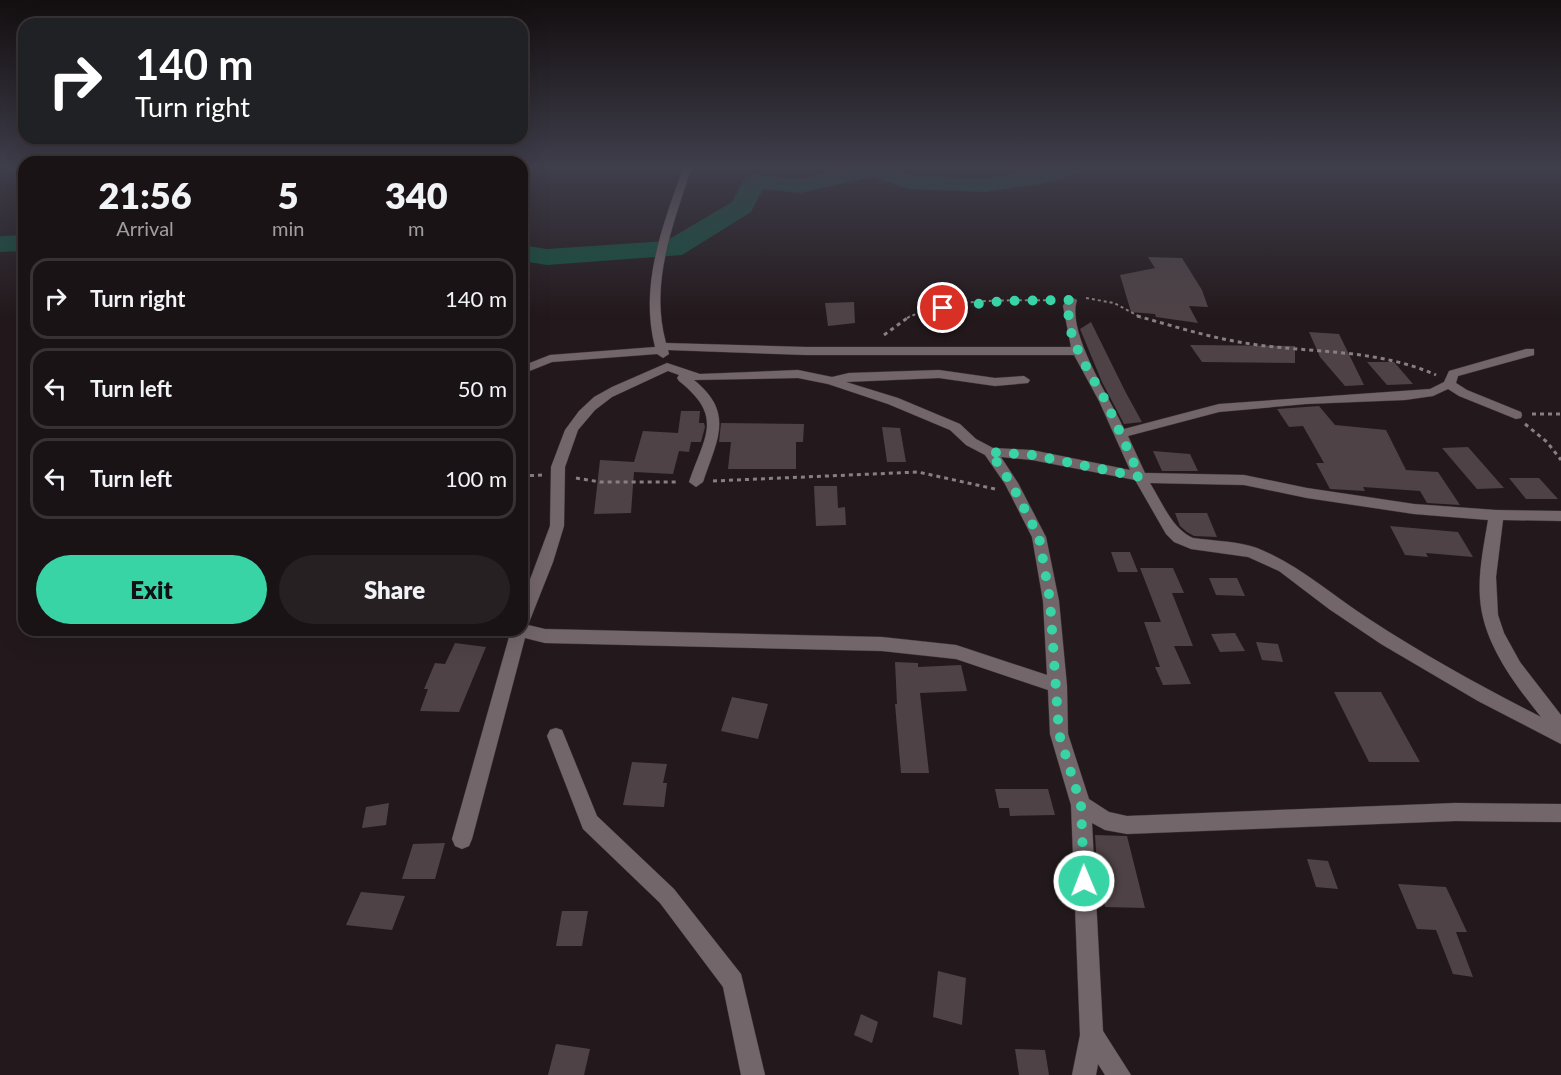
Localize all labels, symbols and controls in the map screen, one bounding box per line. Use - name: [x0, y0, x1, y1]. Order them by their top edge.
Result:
- text: 140 m: [135, 39, 253, 89]
- icon: right: [36, 42, 114, 120]
- text: Turn right: [135, 90, 250, 123]
- text: 21:56: [98, 173, 192, 217]
- text: 5: [278, 173, 299, 217]
- text: 340: [385, 173, 448, 217]
- text: Arrival: [116, 216, 174, 240]
- text: min: [272, 216, 304, 240]
- text: m: [408, 216, 424, 240]
- icon: right: [39, 282, 72, 315]
- pin: [917, 282, 968, 333]
- text: Turn right: [90, 285, 185, 312]
- text: 140 m: [445, 285, 507, 312]
- icon: arrive: [926, 291, 959, 324]
- icon: left: [39, 372, 72, 405]
- text: Turn left: [90, 375, 172, 402]
- text: 50 m: [458, 375, 507, 402]
- icon: left: [39, 462, 72, 495]
- text: Turn left: [90, 465, 172, 492]
- text: 100 m: [445, 465, 507, 492]
- button: Exit: [36, 555, 267, 624]
- button: Share: [279, 555, 510, 624]
- position arrow: [1052, 849, 1116, 913]

